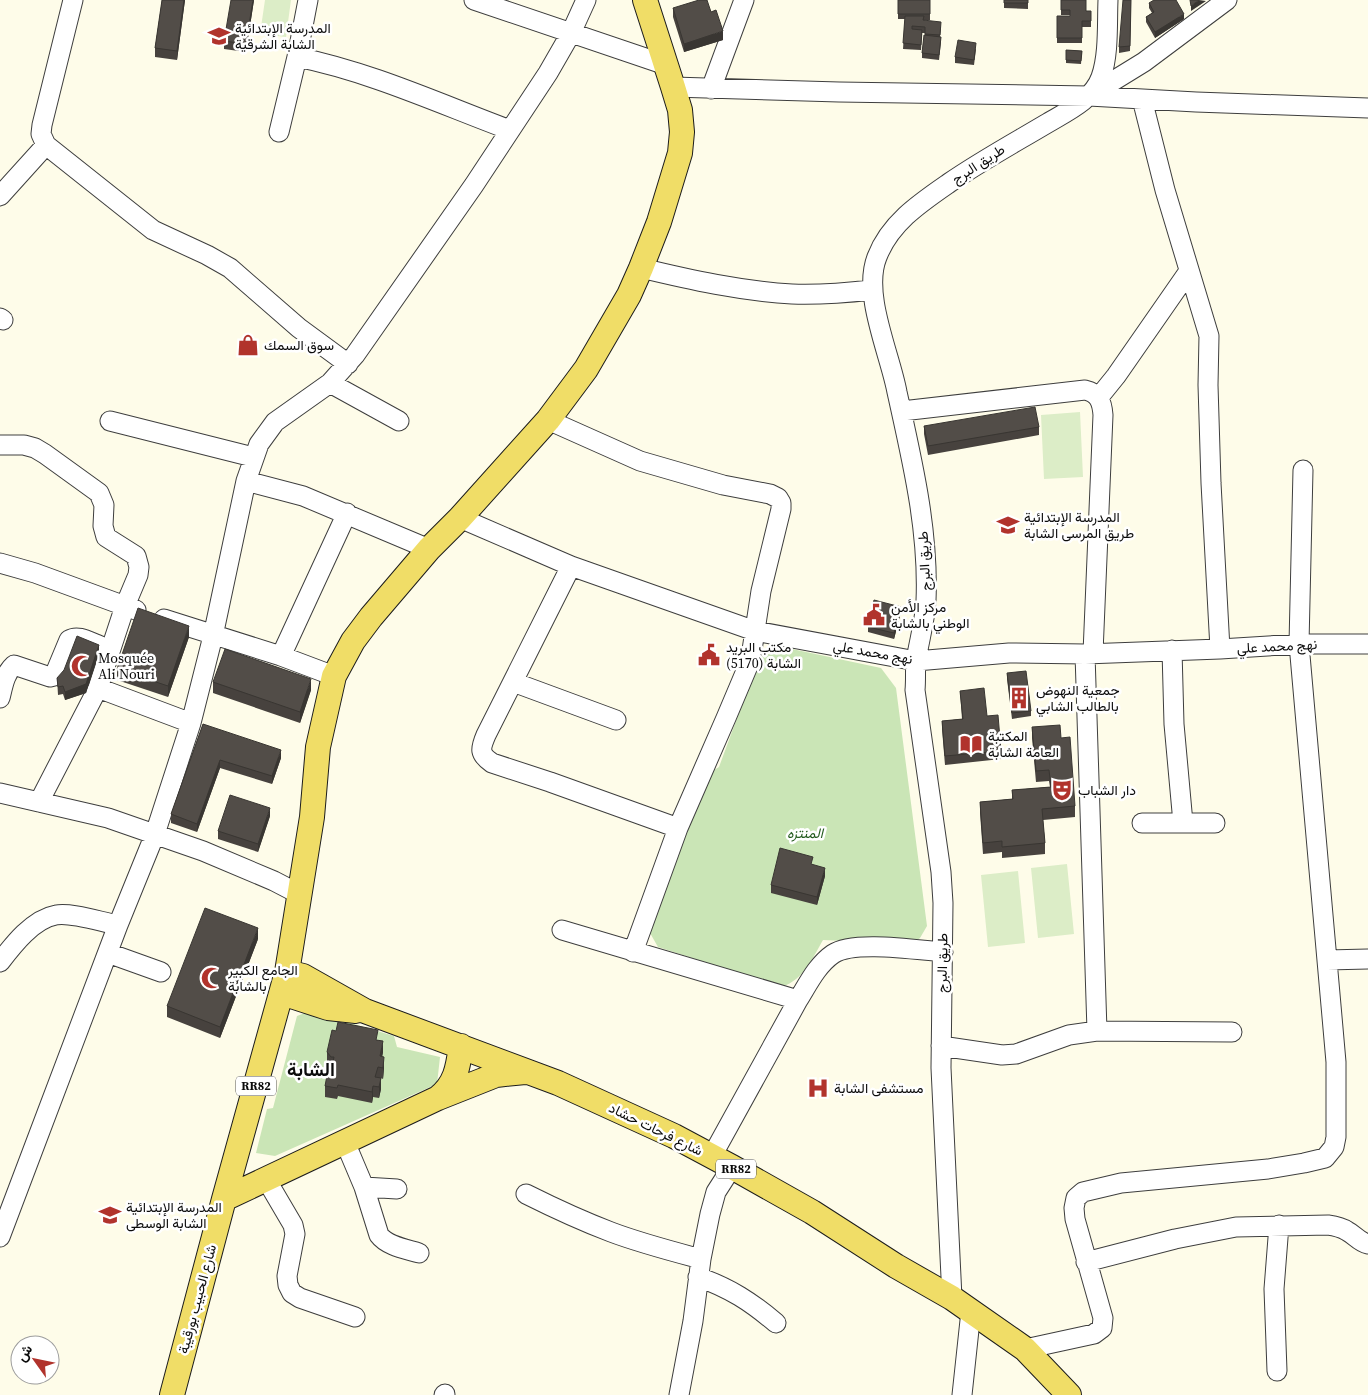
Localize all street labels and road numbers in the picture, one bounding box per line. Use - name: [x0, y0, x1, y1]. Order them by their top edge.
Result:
- street label: طريق البرج: [947, 139, 1009, 190]
- street label: طريق البرج: [912, 531, 937, 591]
- street label: نهج محمد علي: [1236, 634, 1318, 660]
- street label: نهج محمد علي: [831, 635, 914, 671]
- street label: طريق البرج: [931, 933, 954, 993]
- road number: RR82: [236, 1076, 276, 1096]
- street label: شارع فرحات حشاد: [605, 1098, 706, 1161]
- road number: RR82: [716, 1160, 756, 1178]
- street label: شارع الحبيب بورقيبة: [173, 1242, 222, 1356]

